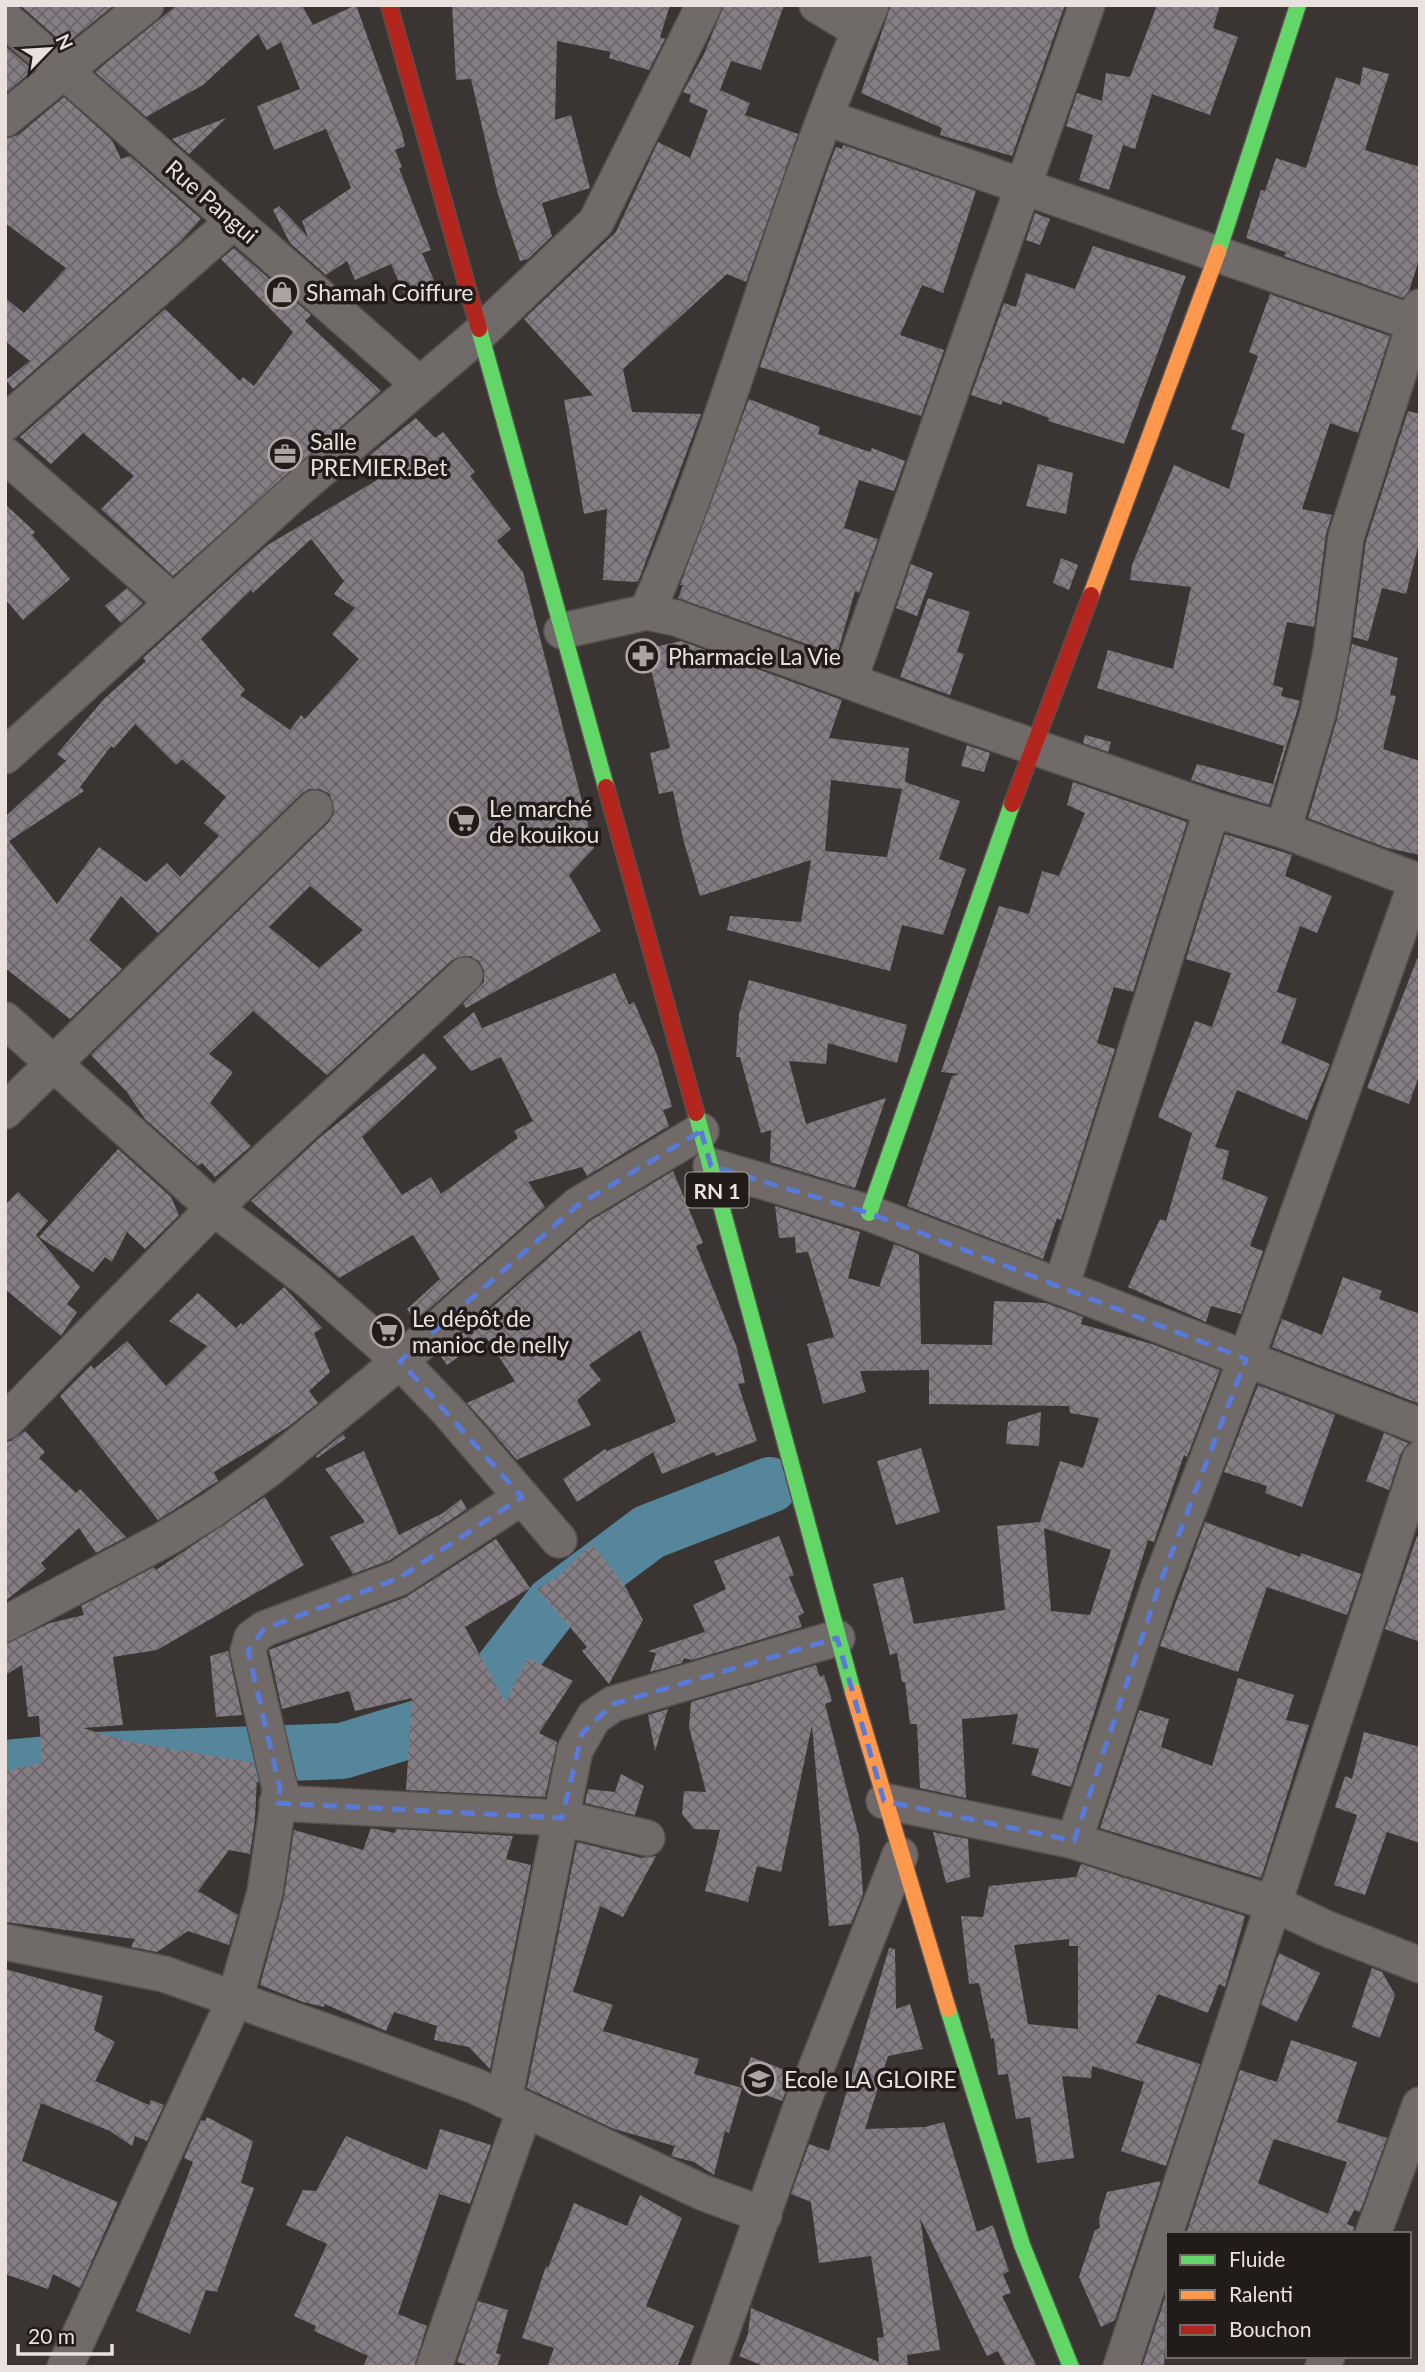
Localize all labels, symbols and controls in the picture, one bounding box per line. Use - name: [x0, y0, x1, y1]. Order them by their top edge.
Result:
- north arrow: [14, 14, 84, 84]
- text: N: [51, 30, 78, 53]
- street label: Rue Pangui: [160, 153, 264, 249]
- shop icon: Shamah Coiffure: [263, 273, 301, 311]
- place label: Shamah Coiffure: [306, 278, 473, 306]
- place label: Salle PREMIER.Bet: [310, 427, 448, 481]
- office icon: Salle PREMIER.Bet: [266, 435, 304, 473]
- pharmacy icon: Pharmacie La Vie: [624, 637, 662, 675]
- place label: Pharmacie La Vie: [668, 642, 841, 670]
- place label: Le marché de kouikou: [489, 794, 599, 848]
- supermarket icon: Le marché de kouikou: [445, 802, 483, 840]
- road number: RN 1: [686, 1172, 748, 1208]
- place label: Le dépôt de manioc de nelly: [412, 1304, 569, 1358]
- supermarket icon: Le dépôt de manioc de nelly: [368, 1312, 406, 1350]
- school or university icon: Ecole LA GLOIRE: [740, 2060, 778, 2098]
- place label: Ecole LA GLOIRE: [784, 2065, 957, 2093]
- legend: [1166, 2232, 1411, 2358]
- text: Fluide: [1229, 2246, 1285, 2271]
- text: Ralenti: [1229, 2281, 1293, 2306]
- scale bar: [18, 2312, 112, 2356]
- text: Bouchon: [1229, 2316, 1311, 2341]
- text: 20 m: [28, 2323, 75, 2348]

